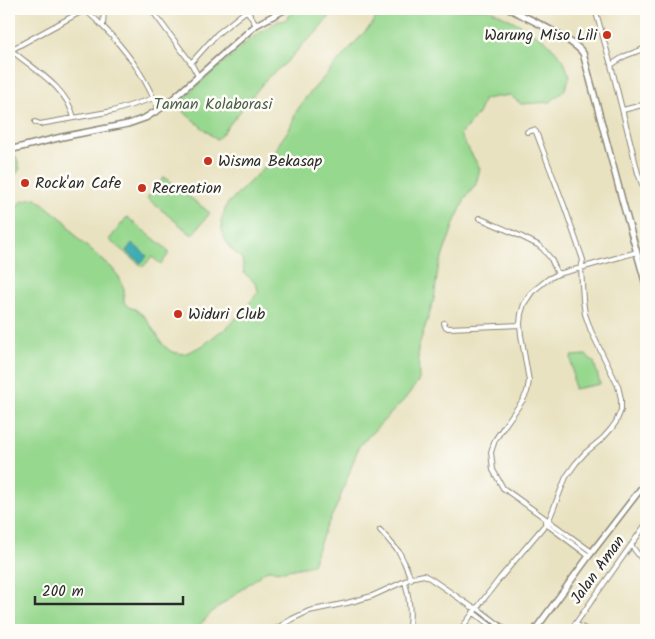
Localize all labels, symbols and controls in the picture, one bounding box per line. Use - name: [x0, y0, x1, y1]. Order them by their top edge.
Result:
- place label: Warung Miso Lili: [484, 23, 598, 48]
- marker: Warung Miso Lili: [601, 29, 613, 41]
- park label: Taman Kolaborasi: [154, 92, 273, 117]
- place label: Wisma Bekasap: [218, 149, 323, 174]
- marker: Wisma Bekasap: [202, 155, 214, 167]
- place label: Rock'an Cafe: [35, 171, 121, 196]
- place label: Recreation: [152, 176, 221, 201]
- marker: Rock'an Cafe: [19, 177, 31, 189]
- marker: Recreation: [136, 182, 148, 194]
- place label: Widuri Club: [188, 302, 266, 327]
- marker: Widuri Club: [172, 308, 184, 320]
- street label: Jalan Aman: [564, 530, 632, 610]
- scale bar: [35, 574, 182, 606]
- text: 200 m: [42, 580, 84, 604]

